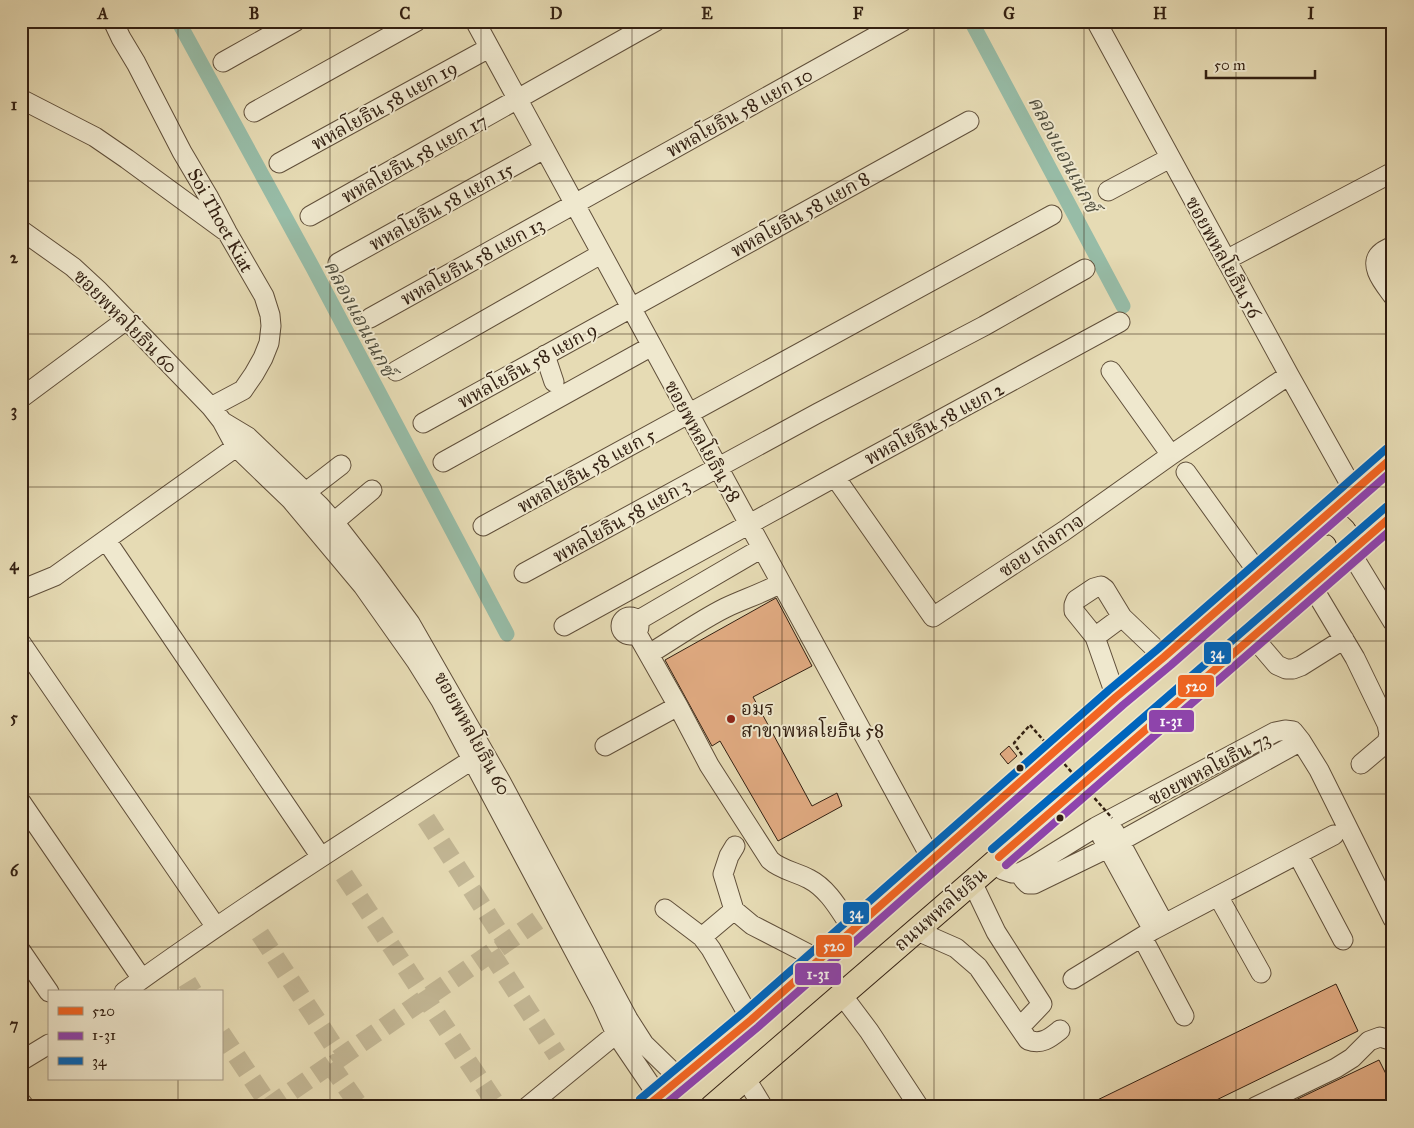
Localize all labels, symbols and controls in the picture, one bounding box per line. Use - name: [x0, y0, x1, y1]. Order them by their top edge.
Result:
- text: A: [97, 4, 109, 23]
- text: B: [249, 4, 259, 23]
- text: C: [400, 4, 411, 23]
- text: D: [550, 4, 563, 23]
- text: E: [701, 4, 713, 23]
- text: F: [853, 4, 864, 23]
- text: G: [1003, 4, 1015, 23]
- text: H: [1153, 4, 1167, 23]
- text: I: [1308, 4, 1315, 23]
- scale bar: [1206, 48, 1315, 80]
- street label: พหลโยธิน 58 แยก 19: [306, 53, 461, 155]
- text: 50 m: [1214, 56, 1246, 74]
- street label: พหลโยธิน 58 แยก 10: [661, 60, 817, 162]
- water label: คลองแอนเนกซ์: [1023, 92, 1107, 220]
- text: 1: [11, 95, 18, 114]
- street label: พหลโยธิน 58 แยก 17: [336, 106, 491, 208]
- street label: พหลโยธิน 58 แยก 15: [364, 154, 518, 256]
- street label: Soi Thoet Kiat: [183, 164, 259, 277]
- street label: พหลโยธิน 58 แยก 8: [725, 164, 874, 262]
- street label: ซอยพหลโยธิน 56: [1181, 191, 1270, 323]
- street label: พหลโยธิน 58 แยก 13: [395, 210, 548, 310]
- text: 2: [10, 248, 19, 267]
- water label: คลองแอนเนกซ์: [319, 256, 403, 384]
- street label: ซอยพหลโยธิน 60: [69, 262, 185, 378]
- street label: พหลโยธิน 58 แยก 9: [452, 315, 601, 413]
- street label: พหลโยธิน 58 แยก 2: [859, 374, 1009, 470]
- street label: ซอยพหลโยธิน 58: [660, 375, 748, 506]
- text: 3: [11, 401, 17, 421]
- street label: พหลโยธิน 58 แยก 5: [512, 420, 659, 518]
- street label: พหลโยธิน 58 แยก 3: [547, 471, 694, 568]
- street label: ซอย เก่งกาจ: [994, 509, 1088, 582]
- text: 4: [10, 555, 20, 575]
- line badge: 34: [1203, 641, 1232, 665]
- text: 34: [1210, 645, 1225, 663]
- street label: ซอยพหลโยธิน 60: [429, 666, 519, 799]
- line badge: 520: [1177, 674, 1215, 698]
- text: 520: [1185, 678, 1207, 695]
- place label: อมร สาขาพหลโยธิน 58: [741, 697, 884, 742]
- text: 5: [10, 708, 18, 727]
- line badge: 1-31: [1148, 709, 1195, 733]
- marker: อมร สาขาพหลโยธิน 58: [725, 713, 737, 725]
- text: 1-31: [1160, 713, 1183, 731]
- street label: ซอยพหลโยธิน 73: [1143, 724, 1274, 810]
- unlabelled marker: [1015, 763, 1025, 773]
- unlabelled marker: [1055, 813, 1065, 823]
- text: 6: [10, 861, 19, 880]
- street label: ถนนพหลโยธิน: [887, 861, 992, 956]
- line badge: 34: [842, 901, 870, 925]
- text: 34: [849, 905, 864, 923]
- line badge: 520: [815, 934, 853, 958]
- text: 520: [823, 938, 845, 955]
- line badge: 1-31: [794, 962, 842, 986]
- text: 1-31: [807, 966, 830, 984]
- legend: [48, 990, 222, 1080]
- text: 520: [92, 1002, 115, 1020]
- text: 7: [10, 1015, 19, 1034]
- text: 1-31: [92, 1026, 116, 1044]
- text: 34: [92, 1052, 107, 1070]

